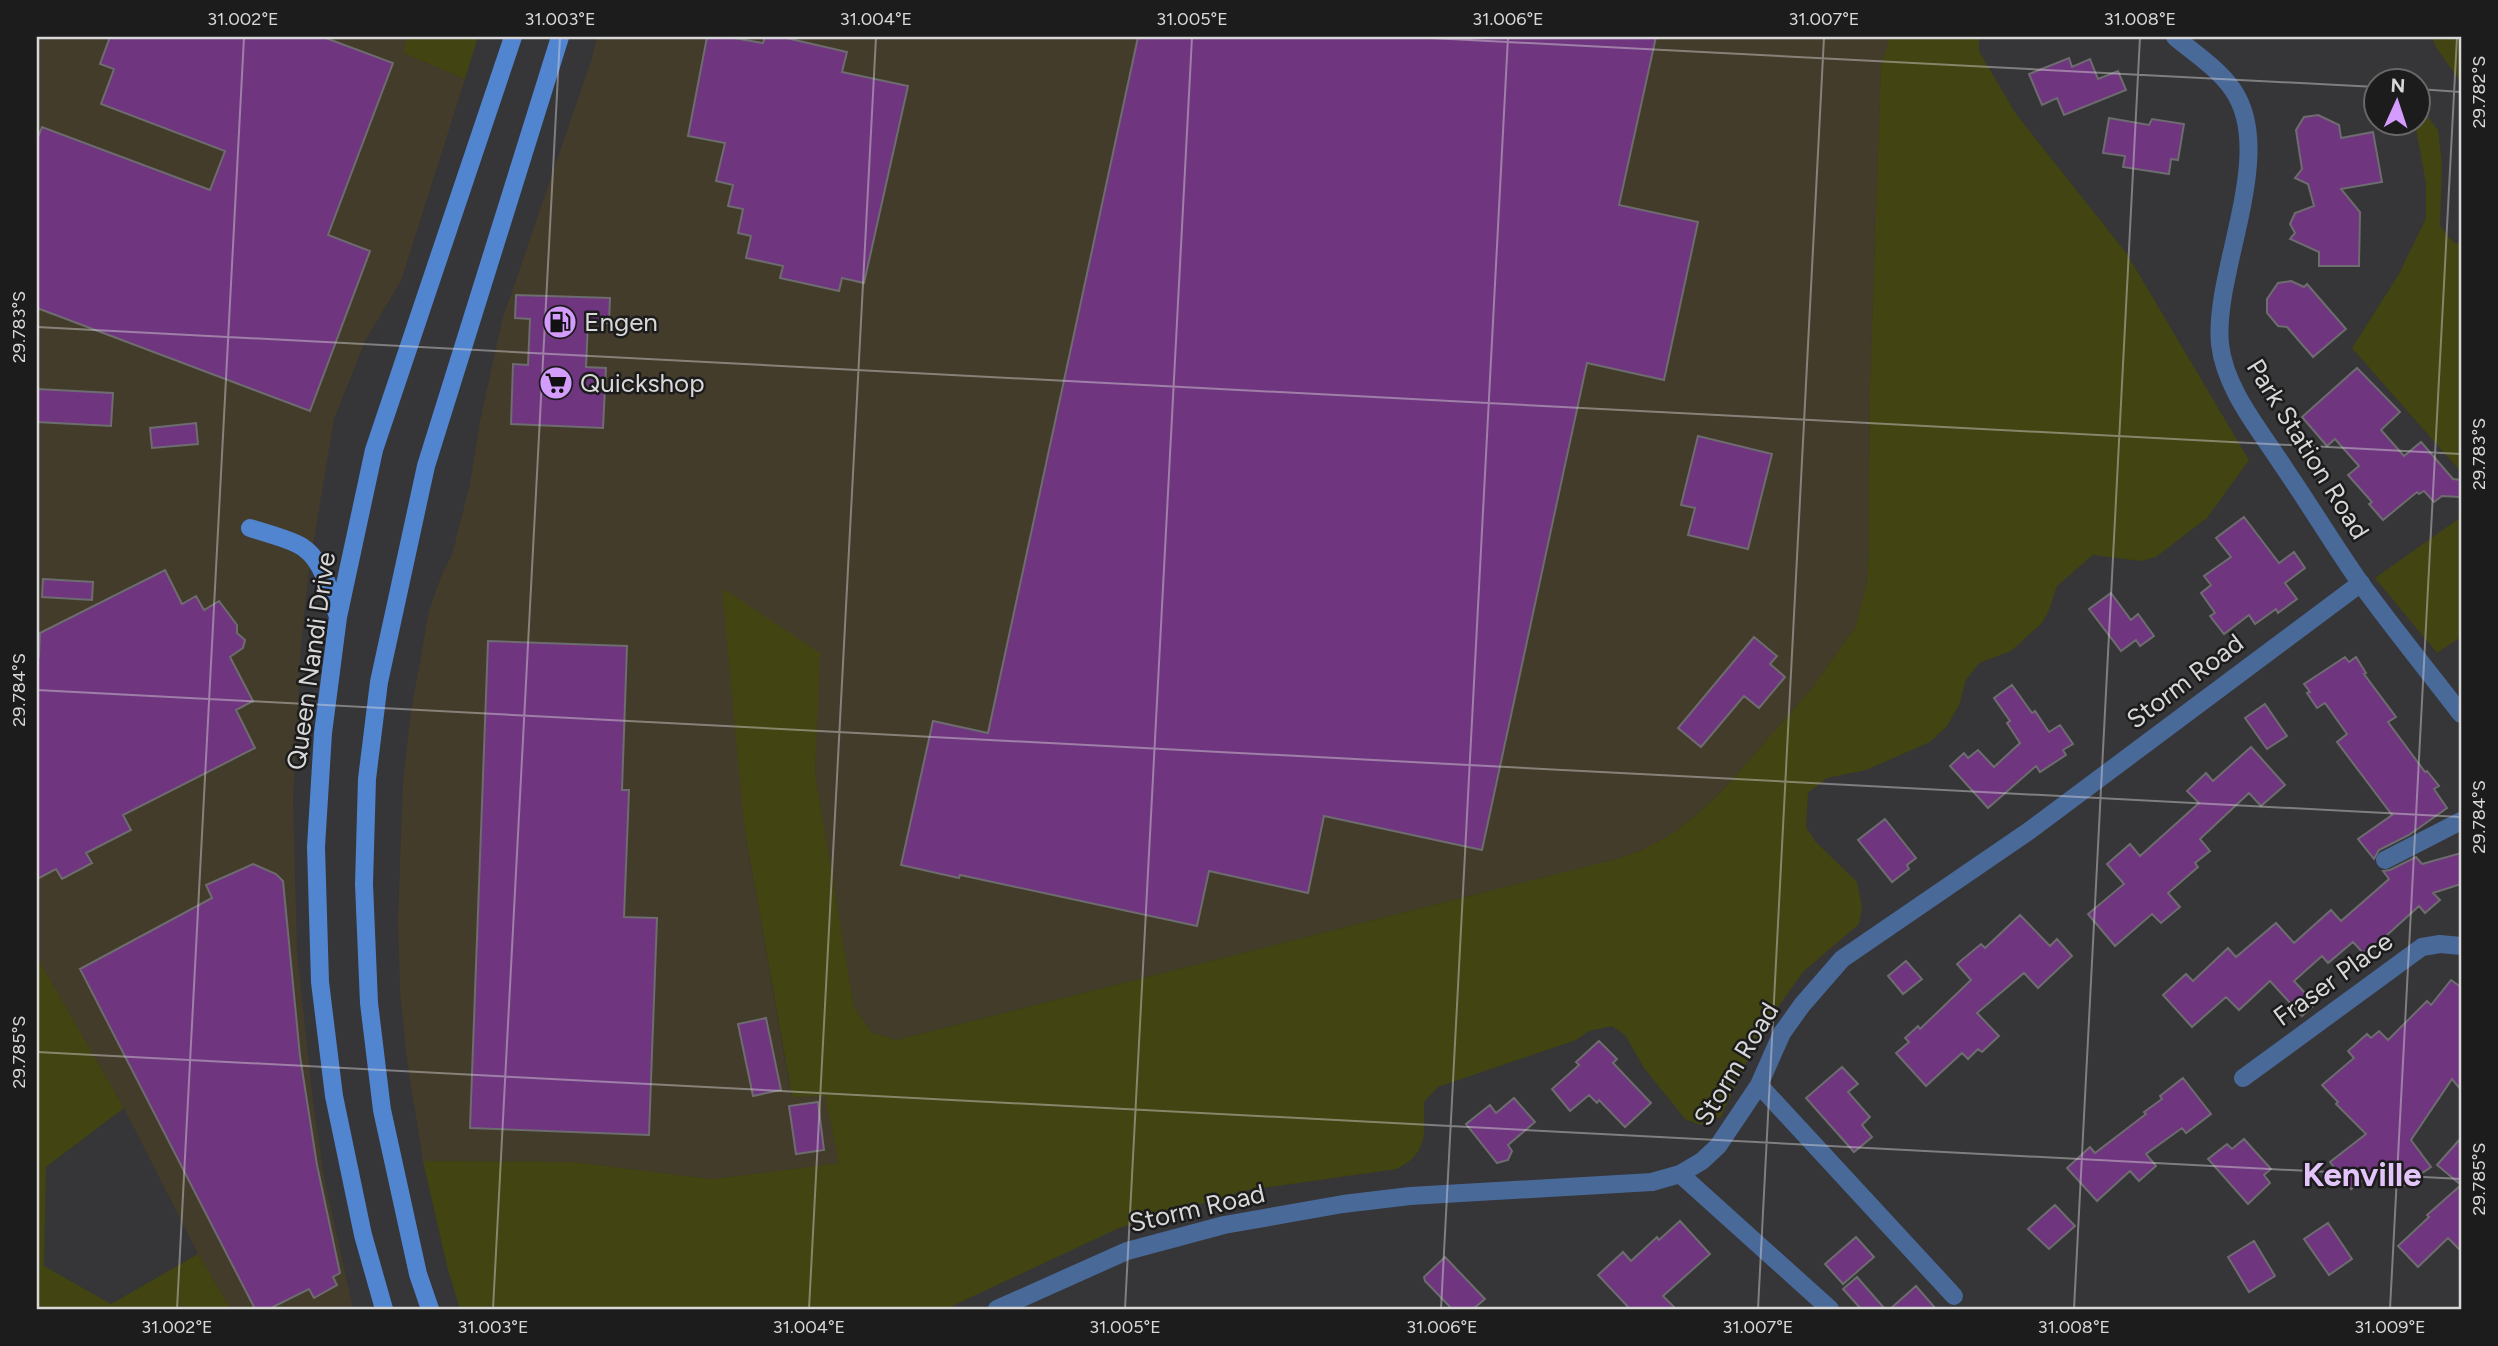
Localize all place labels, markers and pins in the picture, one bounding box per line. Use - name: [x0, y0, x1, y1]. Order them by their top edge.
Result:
- fuel station icon: Engen: [541, 303, 579, 341]
- place label: Engen: [584, 306, 658, 338]
- supermarket icon: Quickshop: [537, 364, 575, 402]
- place label: Quickshop: [580, 367, 705, 399]

